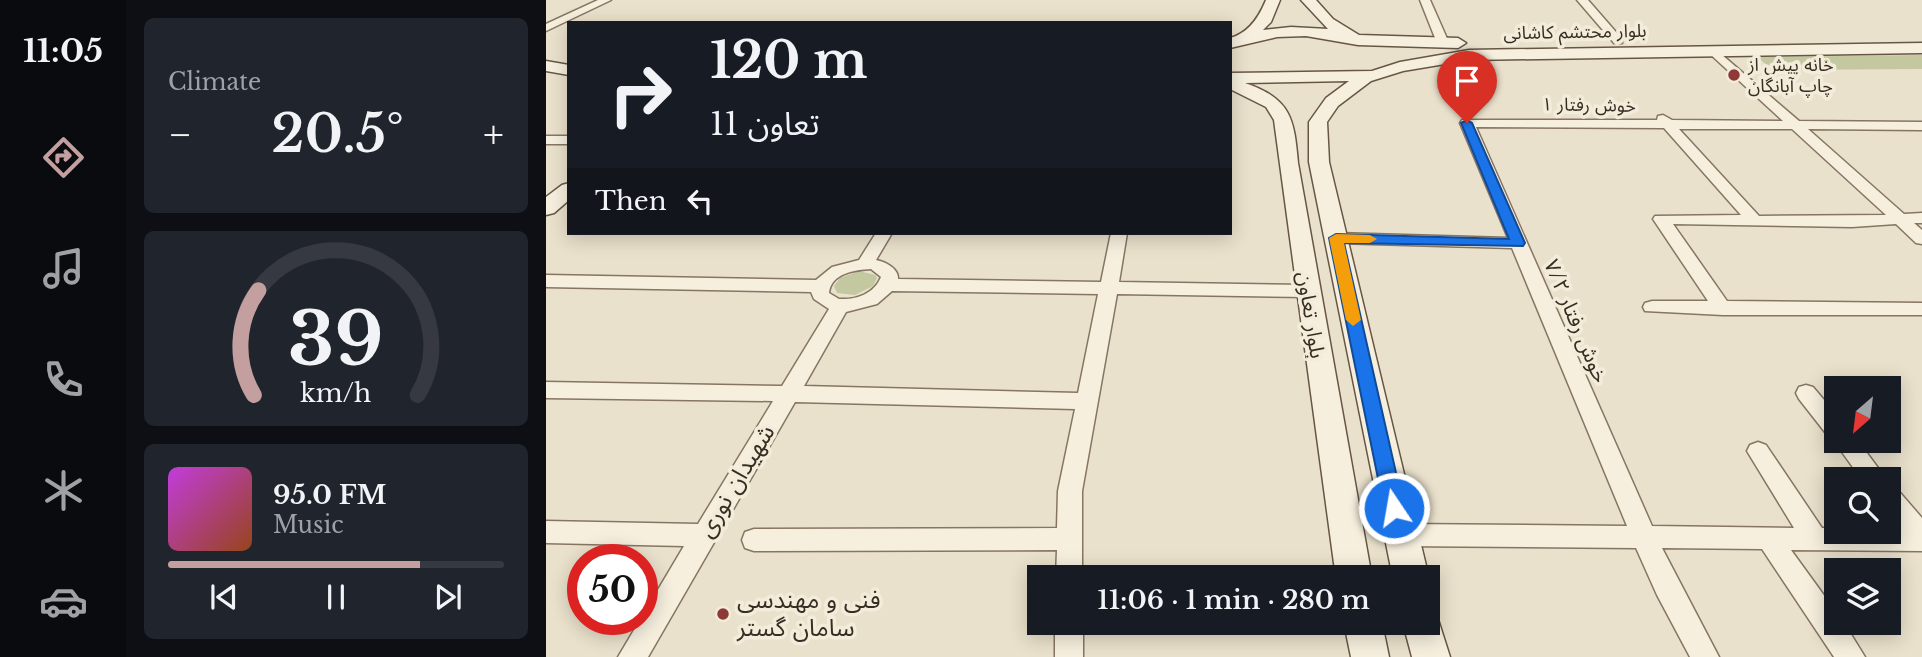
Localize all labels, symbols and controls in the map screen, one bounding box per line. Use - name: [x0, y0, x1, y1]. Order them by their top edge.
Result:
- street label: بلوار محتشم کاشانی: [1503, 20, 1647, 46]
- text: 120 m: [710, 30, 868, 91]
- text: 11:05: [23, 31, 103, 71]
- icon: right: [595, 49, 686, 140]
- pin: [1437, 51, 1497, 123]
- place label: خانه پیش از چاپ آبانگان: [1747, 54, 1834, 98]
- icon: arrive: [1448, 62, 1486, 100]
- marker: خانه پیش از چاپ آبانگان: [1726, 67, 1742, 83]
- text: Climate: [168, 68, 261, 96]
- street label: خوش رفتار ۱: [1542, 93, 1636, 117]
- text: 20.5°: [271, 102, 404, 166]
- text: تعاون 11: [710, 104, 820, 144]
- text: −: [168, 111, 192, 158]
- text: +: [483, 111, 504, 158]
- icon: directions: [39, 133, 88, 182]
- icon: left: [681, 182, 719, 220]
- text: Then: [595, 185, 667, 217]
- icon: music: [39, 244, 88, 293]
- street label: خوش رفتار ۷/۲: [1538, 255, 1614, 387]
- street label: بلوار تعاون: [1291, 270, 1331, 360]
- text: 39: [288, 294, 384, 385]
- icon: phone: [39, 355, 88, 404]
- north arrow: [1824, 376, 1900, 453]
- map controls: [1824, 376, 1901, 635]
- text: km/h: [301, 377, 371, 408]
- street label: شهیدان نوری: [691, 419, 781, 542]
- icon: climate: [39, 466, 88, 515]
- button: search: [1824, 467, 1901, 544]
- position arrow: [1357, 471, 1431, 545]
- text: 95.0 FM: [273, 479, 386, 511]
- text: Music: [273, 511, 344, 539]
- speed limit sign: 50: [567, 544, 658, 635]
- button: layers: [1824, 558, 1901, 635]
- icon: car: [39, 577, 88, 626]
- icon: previous: [205, 578, 243, 616]
- icon: pause: [317, 578, 355, 616]
- icon: next: [429, 578, 467, 616]
- text: 11:06 · 1 min · 280 m: [1097, 584, 1370, 616]
- place label: فنی و مهندسی سامان گستر: [736, 585, 880, 642]
- marker: فنی و مهندسی سامان گستر: [715, 606, 731, 622]

